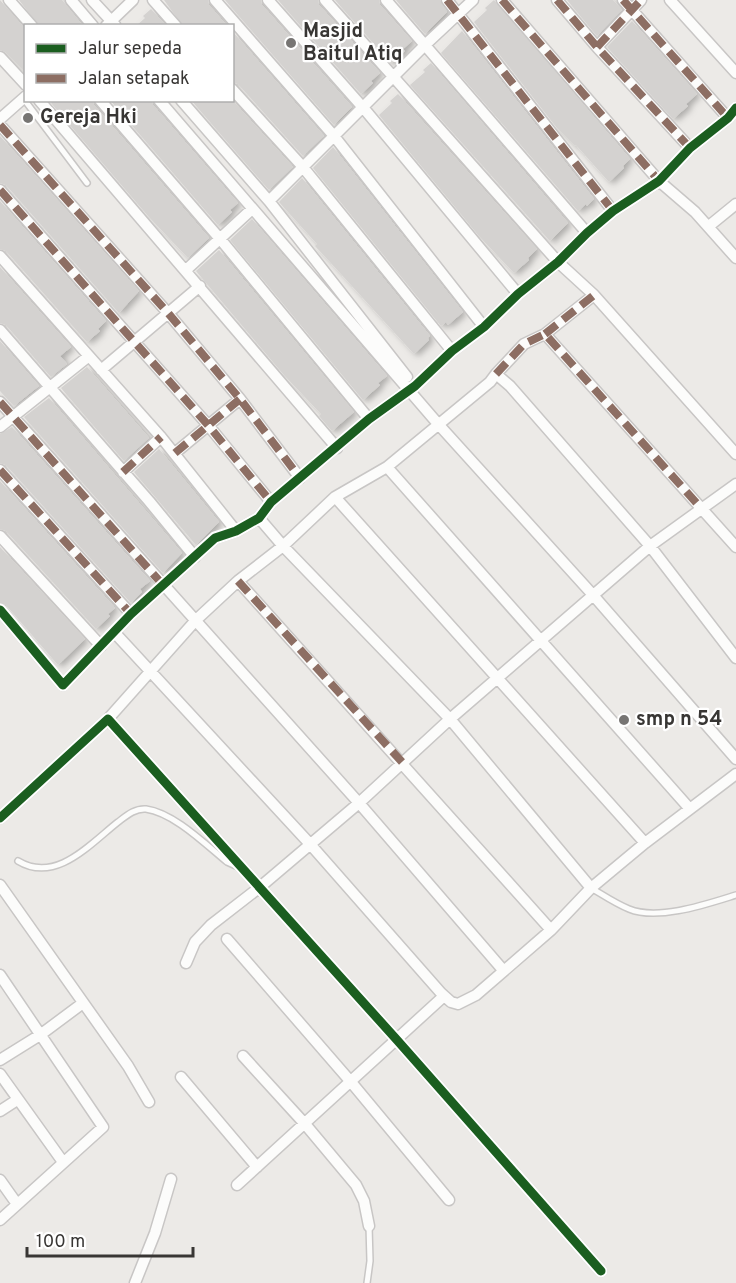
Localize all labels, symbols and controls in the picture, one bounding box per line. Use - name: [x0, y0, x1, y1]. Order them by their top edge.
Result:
- place label: Masjid Baitul Atiq: [303, 19, 402, 68]
- legend: [24, 24, 234, 102]
- marker: Masjid Baitul Atiq: [284, 36, 298, 50]
- text: Jalur sepeda: [78, 38, 182, 61]
- text: Jalan setapak: [78, 68, 190, 91]
- place label: Gereja Hki: [40, 105, 137, 131]
- marker: Gereja Hki: [21, 111, 35, 125]
- place label: smp n 54: [636, 707, 722, 733]
- marker: smp n 54: [617, 713, 631, 727]
- scale bar: [27, 1220, 194, 1258]
- text: 100 m: [36, 1231, 85, 1254]

